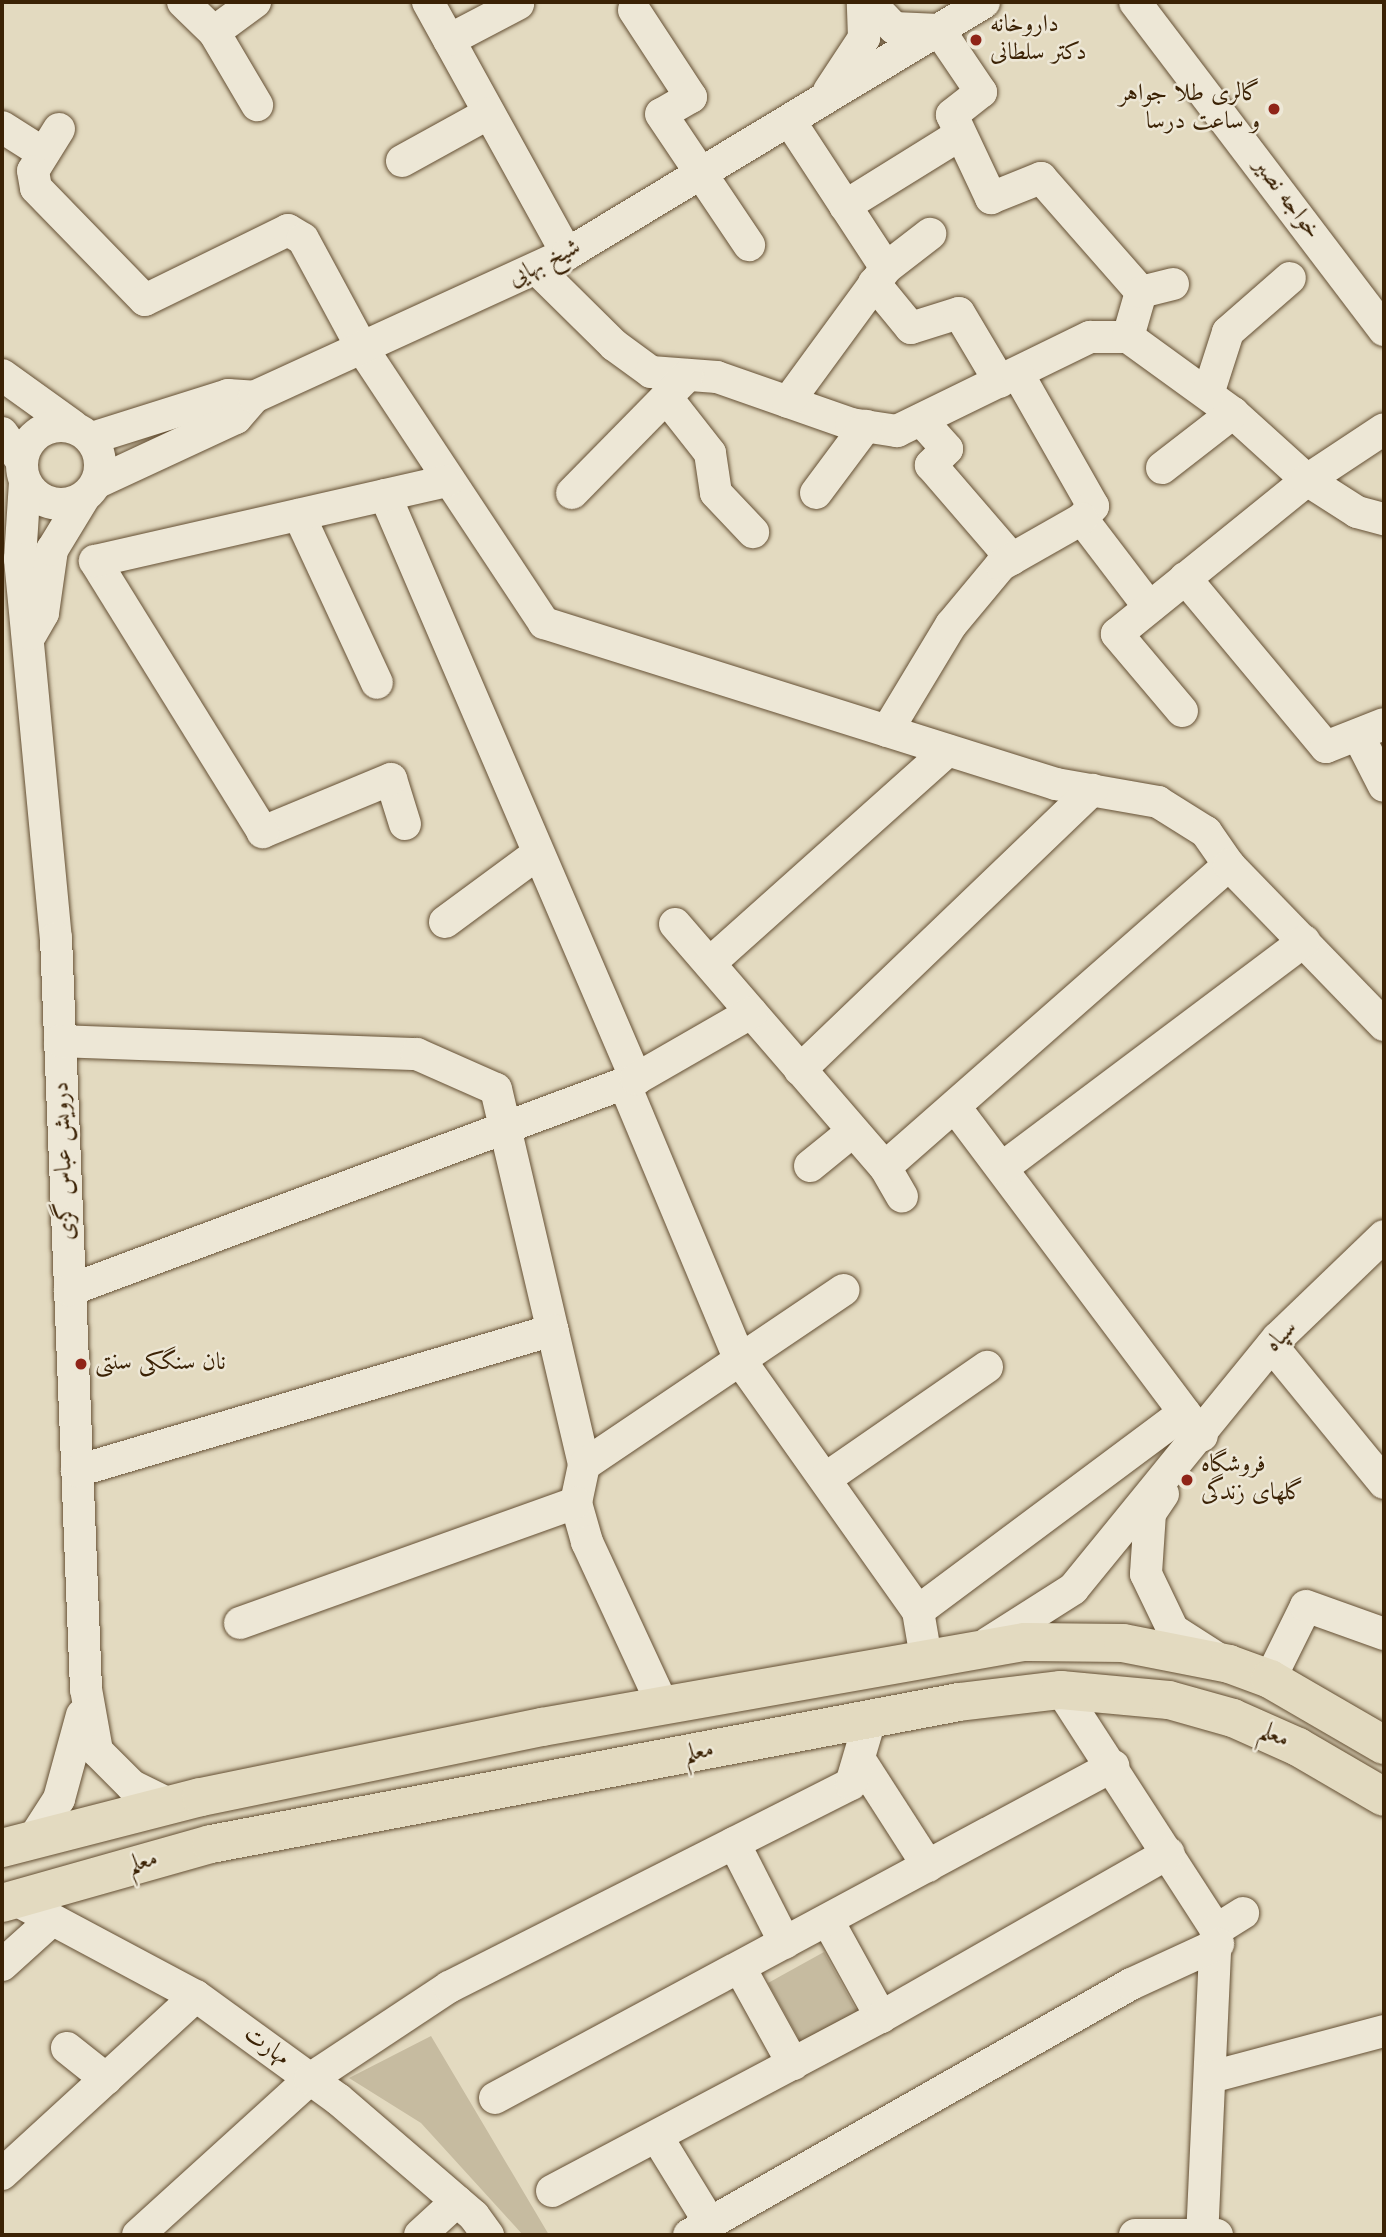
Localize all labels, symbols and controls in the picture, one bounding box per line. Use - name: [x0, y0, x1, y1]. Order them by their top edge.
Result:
- place label: داروخانه دکتر سلطانی: [990, 12, 1087, 68]
- marker: داروخانه دکتر سلطانی: [968, 32, 984, 48]
- place label: گالری طلا جواهر و ساعت درسا: [1119, 81, 1260, 137]
- marker: گالری طلا جواهر و ساعت درسا: [1266, 101, 1282, 117]
- street label: خواجه نصیر: [1246, 153, 1326, 245]
- street label: شیخ بهایی: [504, 234, 586, 294]
- street label: درویش عباس گزی: [48, 1081, 82, 1241]
- street label: سپاه: [1260, 1315, 1304, 1359]
- place label: نان سنگکی سنتی: [95, 1350, 226, 1378]
- marker: نان سنگکی سنتی: [73, 1356, 89, 1372]
- place label: فروشگاه گلهای زندگی: [1201, 1452, 1304, 1508]
- marker: فروشگاه گلهای زندگی: [1179, 1472, 1195, 1488]
- street label: معلم: [1255, 1717, 1293, 1755]
- street label: معلم: [682, 1736, 716, 1770]
- street label: معلم: [125, 1845, 161, 1881]
- street label: مهارت: [237, 2021, 295, 2073]

